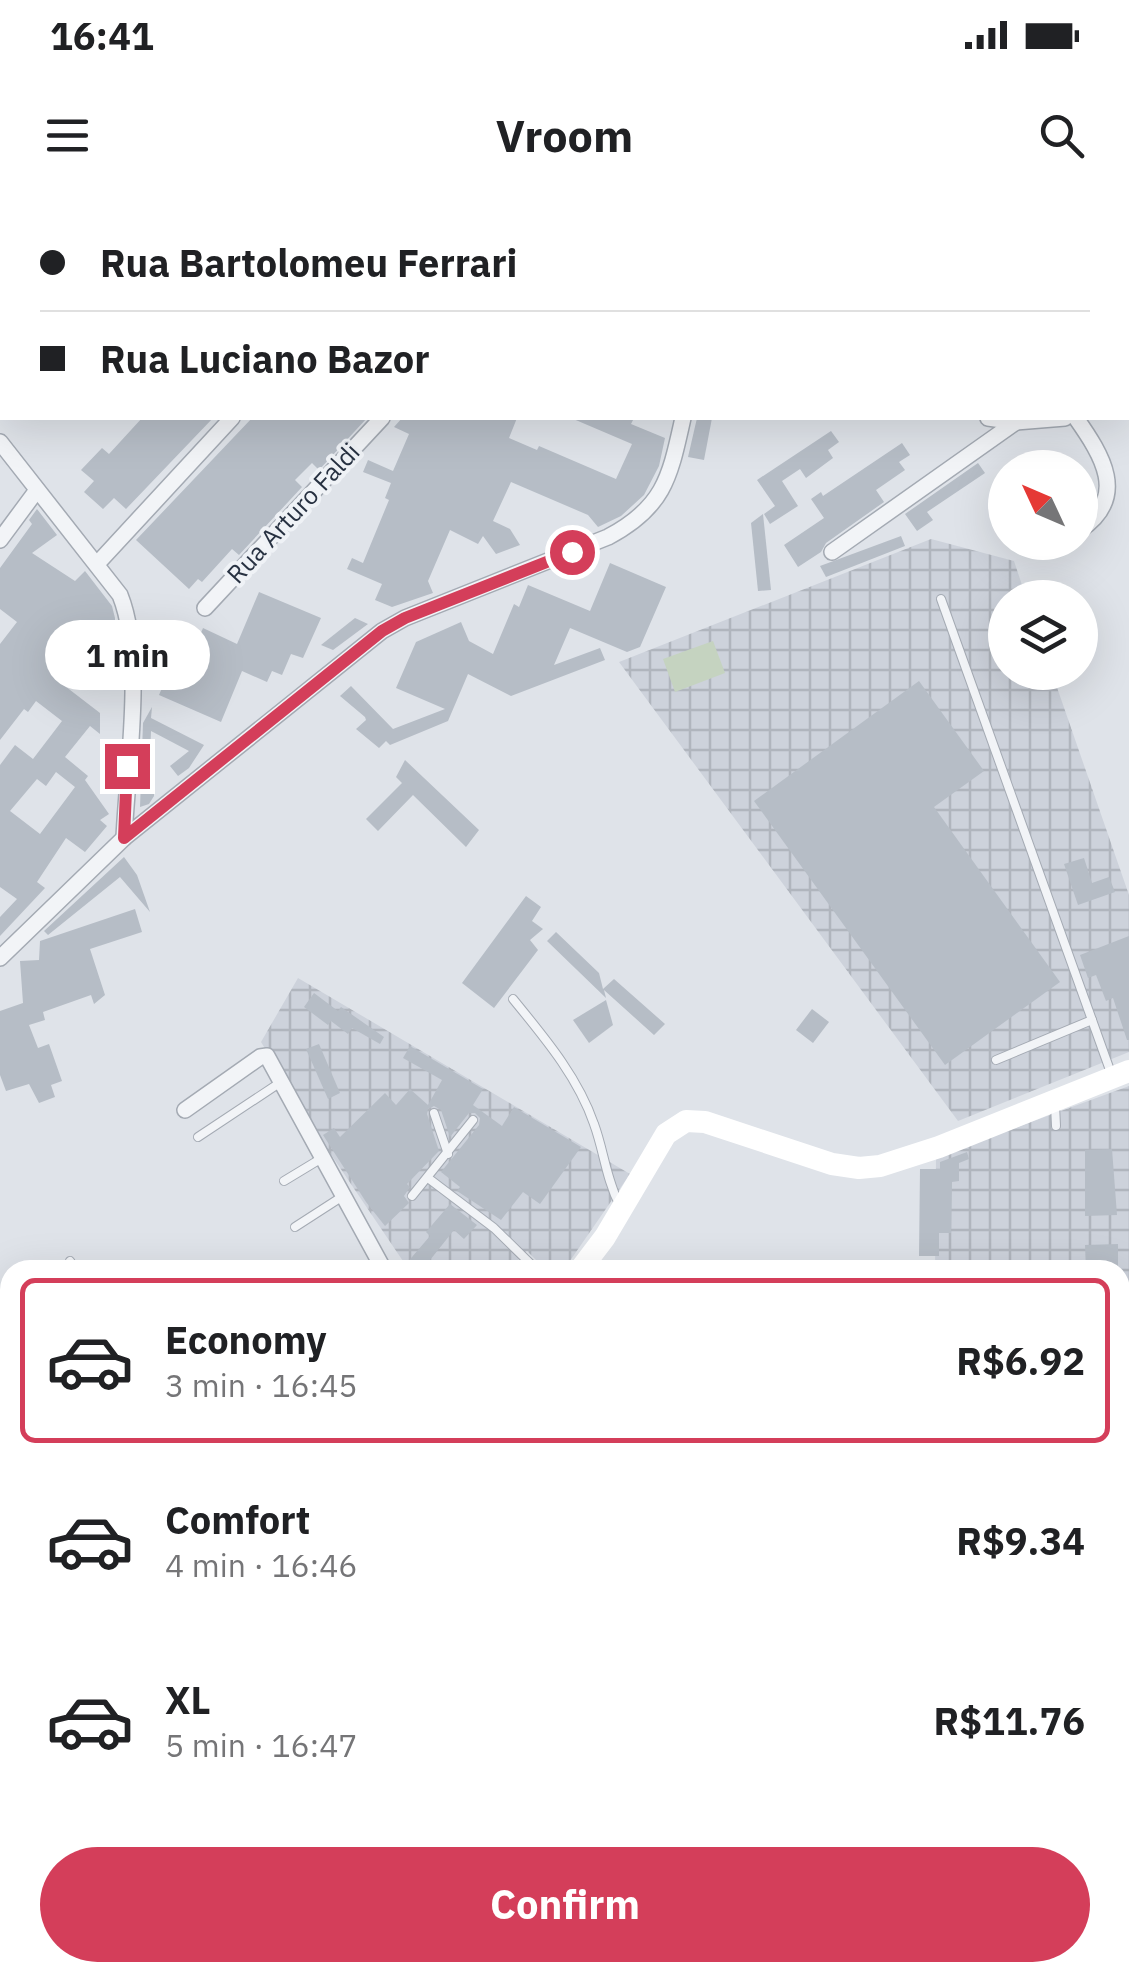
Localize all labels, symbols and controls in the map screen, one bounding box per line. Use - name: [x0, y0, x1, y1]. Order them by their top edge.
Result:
- text: 16:41: [50, 11, 154, 60]
- text: Vroom: [496, 106, 633, 164]
- icon: menu: [40, 108, 95, 163]
- icon: search: [1034, 108, 1089, 163]
- text: Rua Bartolomeu Ferrari: [100, 238, 517, 287]
- text: Rua Luciano Bazor: [100, 334, 430, 383]
- street label: Rua Arturo Faldi: [219, 435, 366, 590]
- north arrow: [988, 450, 1098, 560]
- map controls: [988, 450, 1098, 690]
- route start: [550, 530, 595, 575]
- button: layers: [988, 580, 1098, 690]
- callout: 1 min: [44, 621, 210, 691]
- text: 1 min: [86, 634, 169, 676]
- route end: [105, 744, 150, 789]
- text: Economy: [165, 1315, 327, 1364]
- icon: car: [45, 1316, 135, 1406]
- text: R$6.92: [956, 1336, 1085, 1385]
- text: 3 min · 16:45: [165, 1364, 358, 1406]
- text: Comfort: [165, 1495, 310, 1544]
- icon: car: [45, 1496, 135, 1586]
- text: R$9.34: [956, 1516, 1085, 1565]
- text: 4 min · 16:46: [165, 1544, 358, 1586]
- text: XL: [165, 1675, 211, 1724]
- icon: car: [45, 1676, 135, 1766]
- text: R$11.76: [934, 1696, 1085, 1745]
- text: 5 min · 16:47: [165, 1724, 358, 1766]
- button: Confirm: [40, 1847, 1090, 1962]

